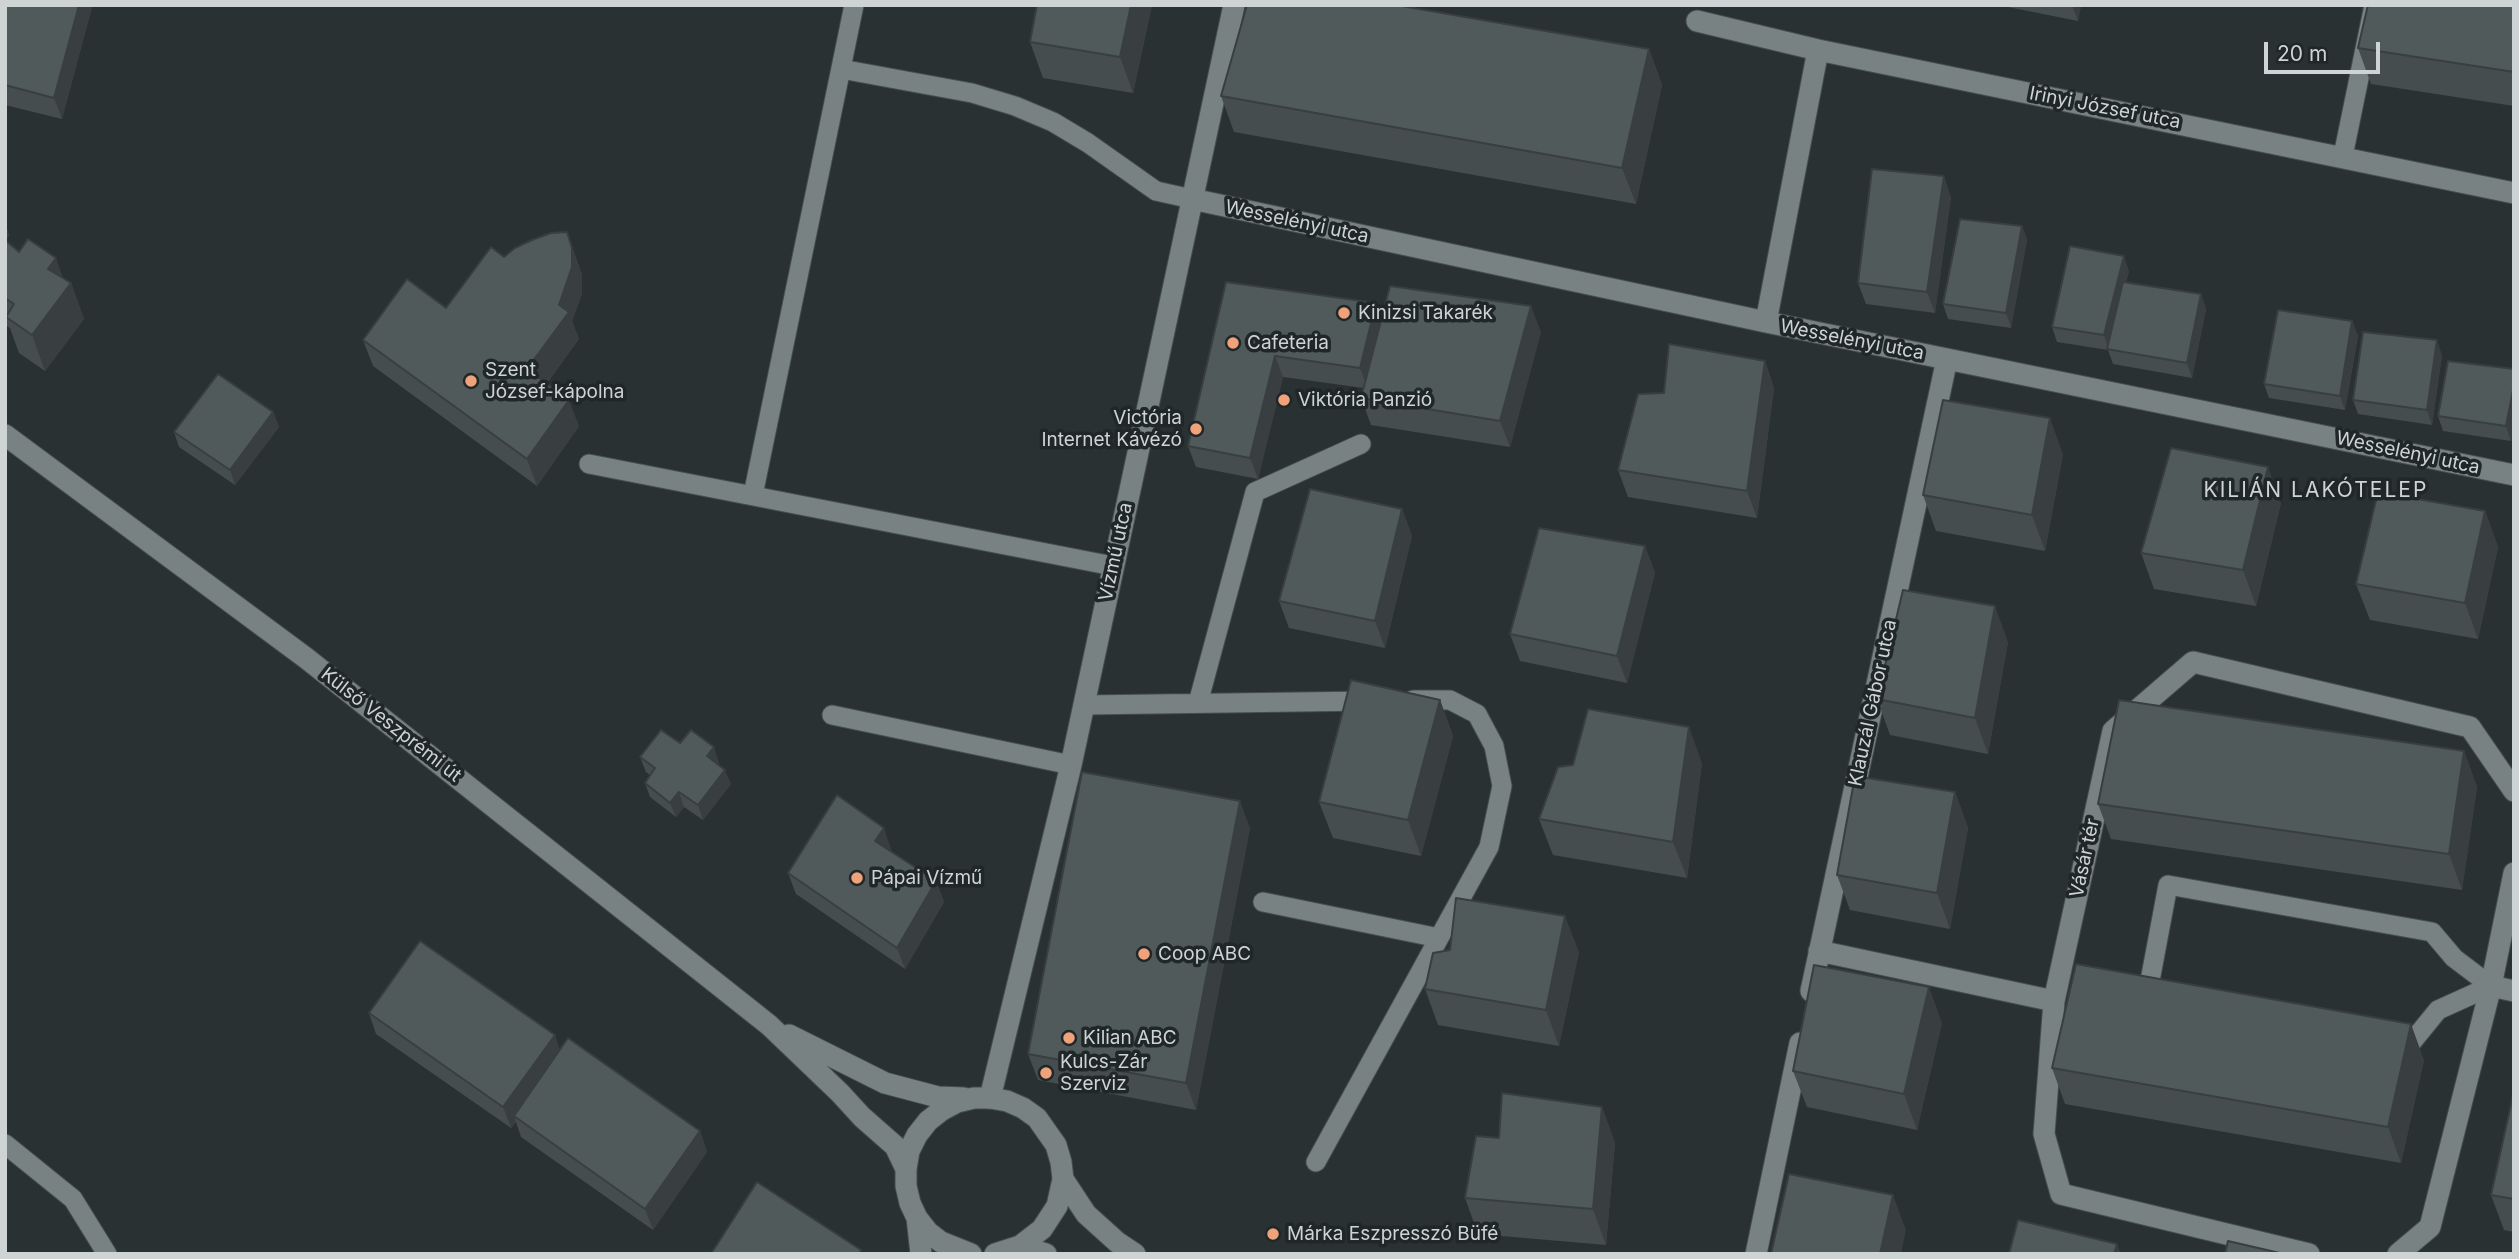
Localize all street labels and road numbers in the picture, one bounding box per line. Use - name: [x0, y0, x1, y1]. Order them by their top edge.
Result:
- street label: Irinyi József utca: [2027, 82, 2183, 134]
- street label: Wesselényi utca: [1223, 196, 1371, 248]
- street label: Wesselényi utca: [1778, 315, 1926, 365]
- street label: Wesselényi utca: [2334, 427, 2482, 479]
- street label: Vízmű utca: [1094, 501, 1138, 603]
- street label: Klauzál Gábor utca: [1844, 618, 1902, 788]
- street label: Külső Veszprémi út: [316, 663, 466, 787]
- street label: Vásár tér: [2066, 816, 2104, 900]

